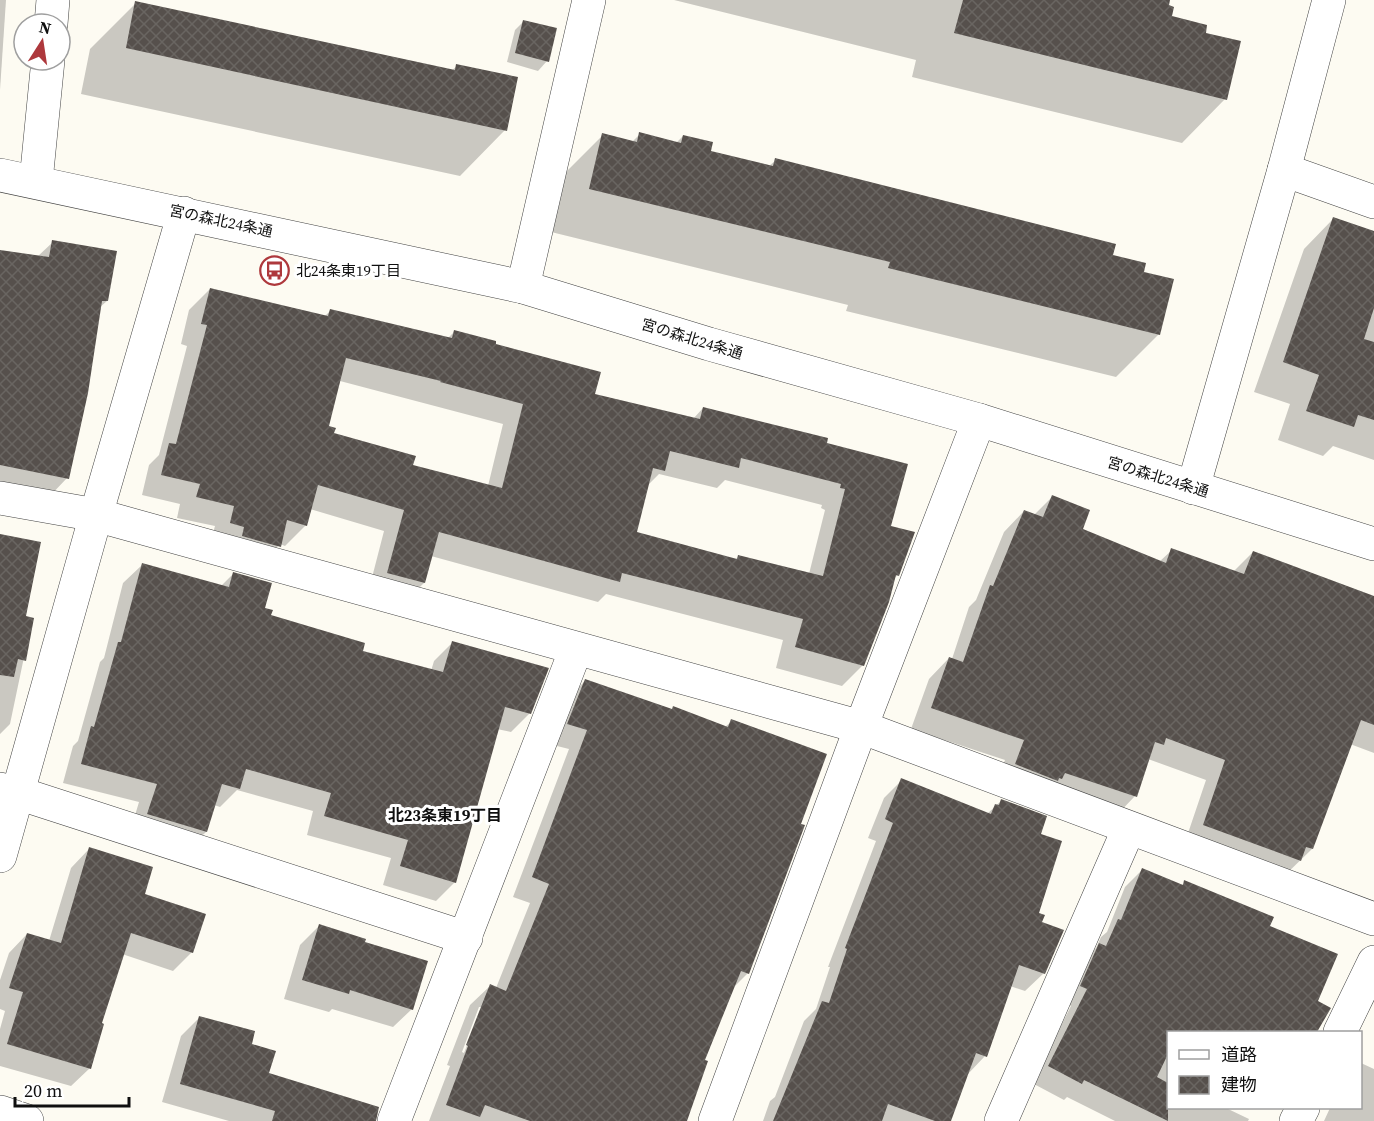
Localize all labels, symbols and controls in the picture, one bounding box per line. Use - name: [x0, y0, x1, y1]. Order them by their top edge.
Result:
- north arrow: [12, 12, 72, 72]
- text: N: [37, 15, 53, 39]
- street label: 宮の森北24条通: [168, 199, 275, 242]
- bus stop icon: 北24条東19丁目: [259, 255, 291, 287]
- place label: 北24条東19丁目: [296, 260, 401, 281]
- street label: 宮の森北24条通: [639, 313, 745, 364]
- street label: 宮の森北24条通: [1105, 451, 1211, 502]
- district label: 北23条東19丁目: [388, 804, 502, 826]
- legend: [1167, 1031, 1362, 1109]
- text: 道路: [1221, 1042, 1257, 1067]
- scale bar: [15, 1070, 129, 1108]
- text: 建物: [1221, 1072, 1257, 1097]
- text: 20 m: [24, 1078, 62, 1103]

